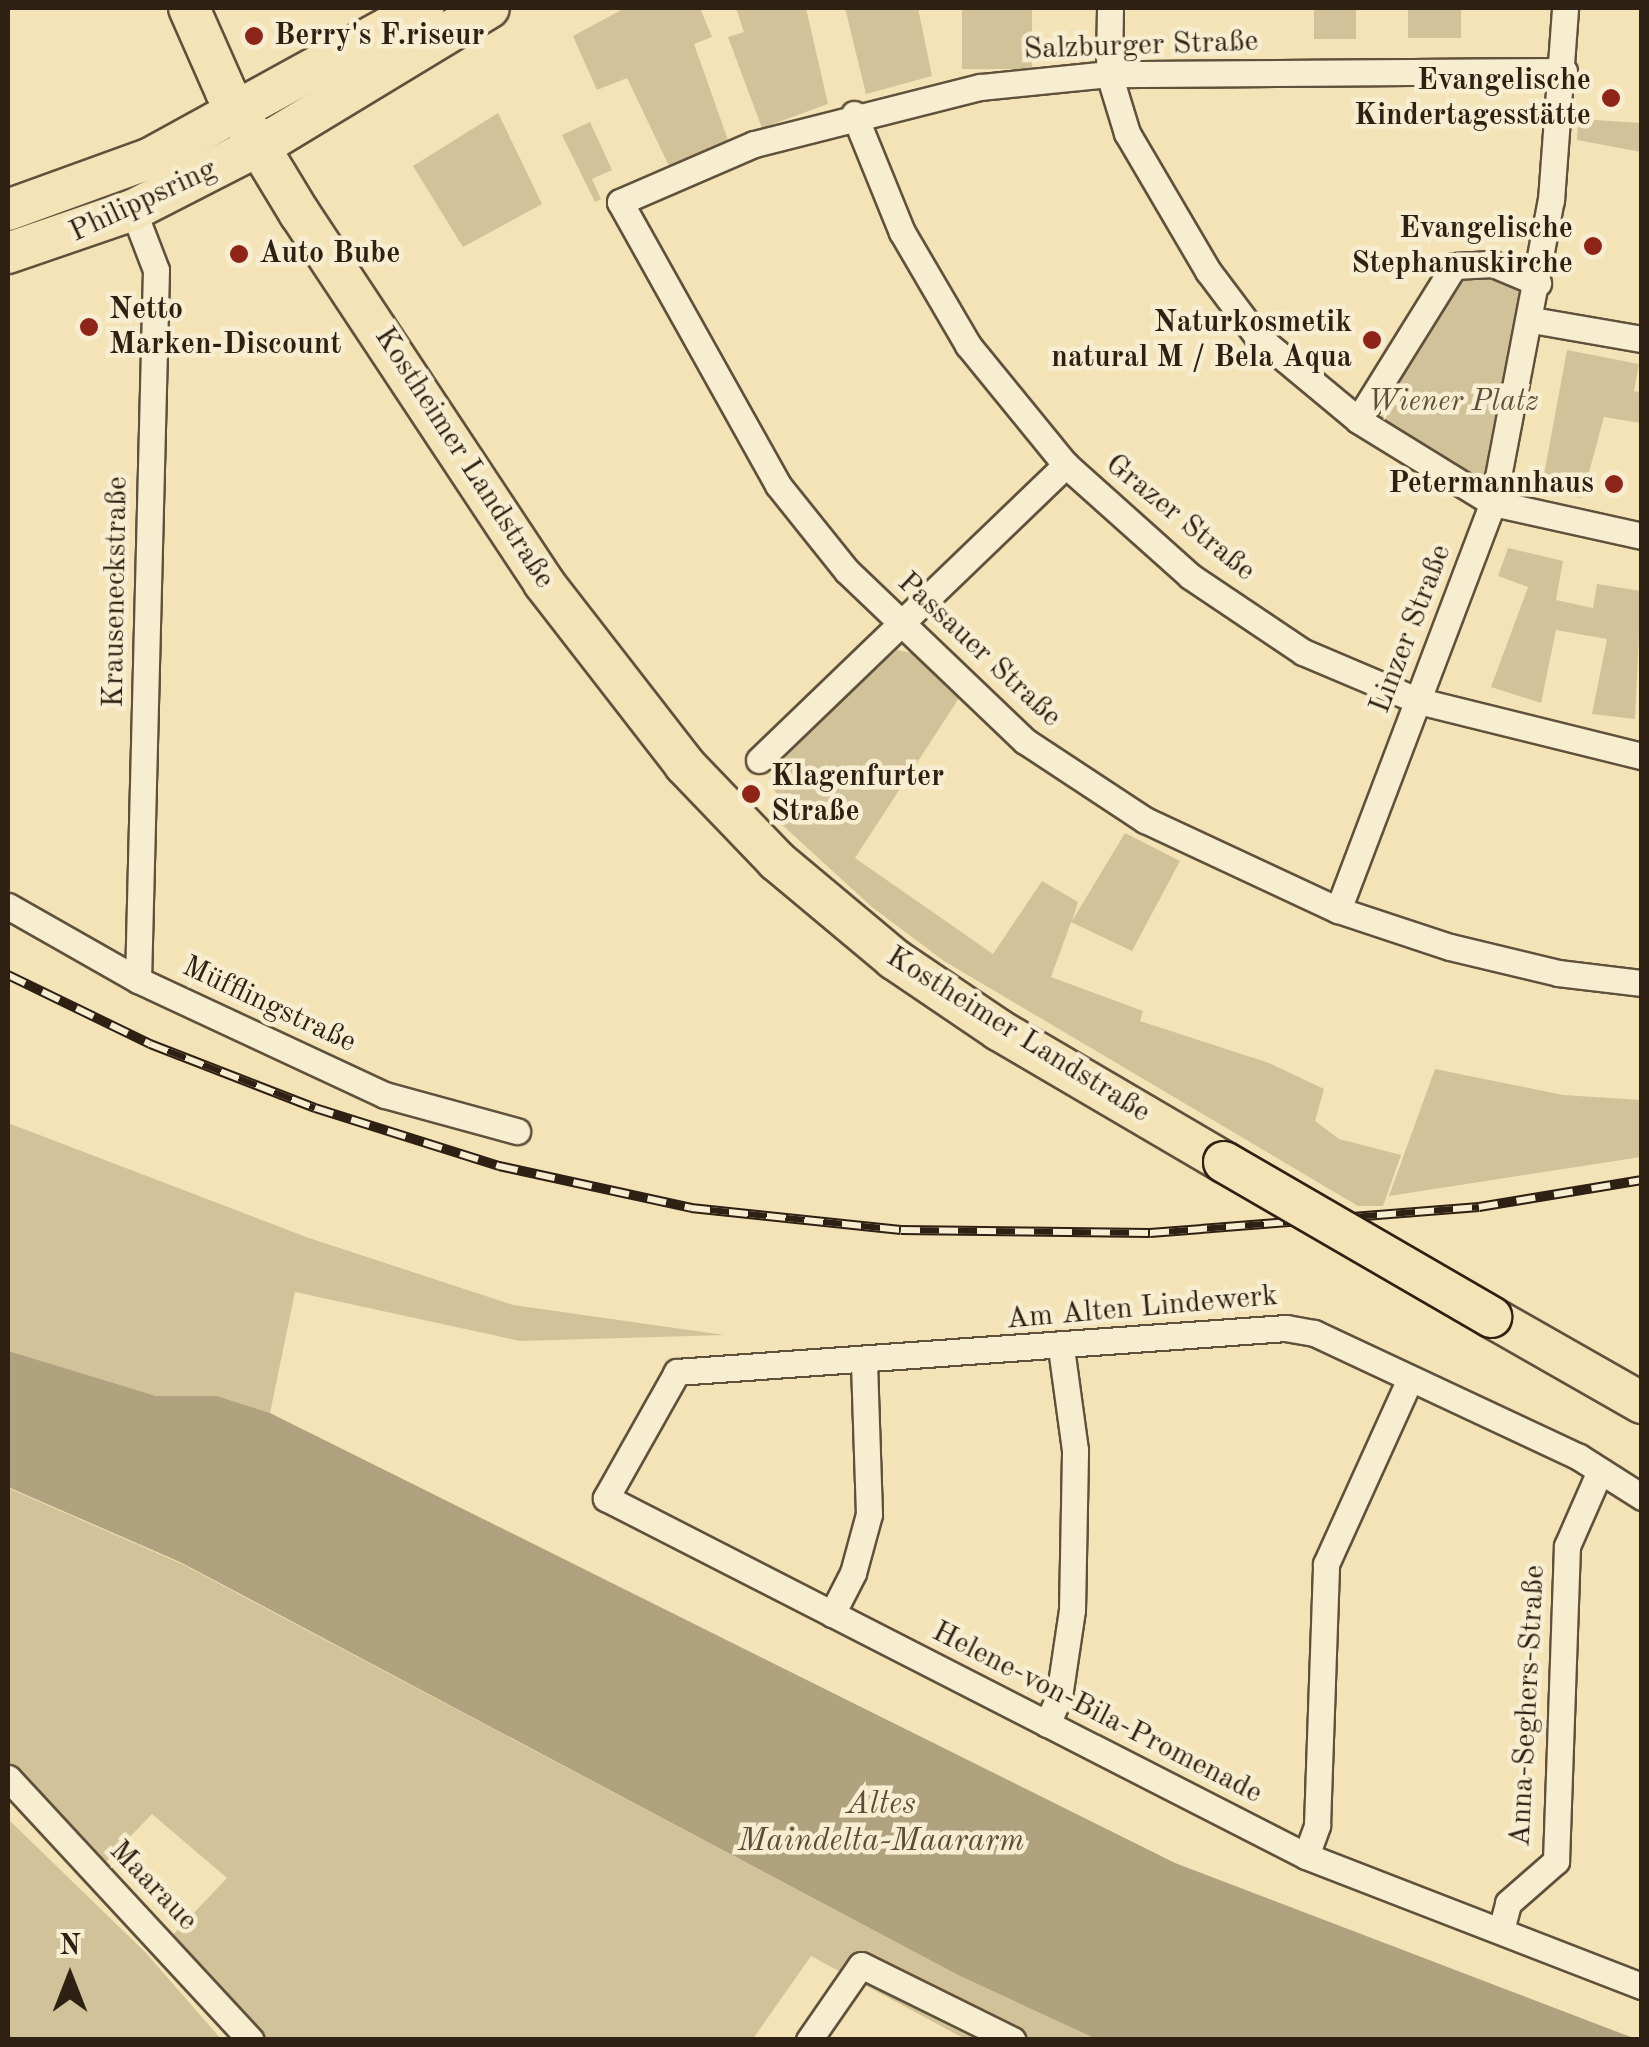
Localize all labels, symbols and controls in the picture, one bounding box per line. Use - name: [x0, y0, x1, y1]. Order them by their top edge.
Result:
- place label: Berry's F.riseur: [274, 18, 485, 54]
- street label: Salzburger Straße: [1023, 24, 1259, 68]
- marker: Berry's F.riseur: [243, 25, 265, 47]
- place label: Evangelische Kindertagesstätte: [1354, 63, 1591, 134]
- marker: Evangelische Kindertagesstätte: [1600, 87, 1622, 109]
- street label: Philippsring: [64, 151, 222, 251]
- place label: Evangelische Stephanuskirche: [1351, 211, 1573, 282]
- marker: Evangelische Stephanuskirche: [1582, 235, 1604, 257]
- place label: Auto Bube: [259, 236, 400, 272]
- marker: Auto Bube: [228, 243, 250, 265]
- place label: Netto Marken-Discount: [109, 292, 341, 362]
- place label: Naturkosmetik natural M / Bela Aqua: [1051, 305, 1352, 376]
- marker: Netto Marken-Discount: [78, 316, 100, 338]
- street label: Kostheimer Landstraße: [366, 320, 562, 596]
- marker: Naturkosmetik natural M / Bela Aqua: [1361, 329, 1383, 351]
- park label: Wiener Platz: [1367, 384, 1539, 420]
- street label: Grazer Straße: [1098, 447, 1262, 589]
- place label: Petermannhaus: [1388, 466, 1594, 502]
- marker: Petermannhaus: [1603, 473, 1625, 495]
- street label: Krauseneckstraße: [96, 476, 136, 708]
- street label: Linzer Straße: [1362, 540, 1460, 718]
- street label: Passauer Straße: [890, 565, 1068, 735]
- place label: Klagenfurter Straße: [771, 759, 944, 830]
- marker: Klagenfurter Straße: [740, 783, 762, 805]
- street label: Kostheimer Landstraße: [879, 939, 1157, 1131]
- street label: Müfflingstraße: [176, 949, 362, 1061]
- street label: Am Alten Lindewerk: [1005, 1278, 1279, 1338]
- street label: Anna-Seghers-Straße: [1503, 1564, 1553, 1848]
- street label: Helene-von-Bila-Promenade: [926, 1614, 1268, 1812]
- water label: Altes Maindelta-Maararm: [738, 1787, 1024, 1862]
- street label: Maaraue: [101, 1833, 205, 1939]
- north arrow: [20, 1927, 120, 2027]
- text: N: [59, 1933, 81, 1961]

